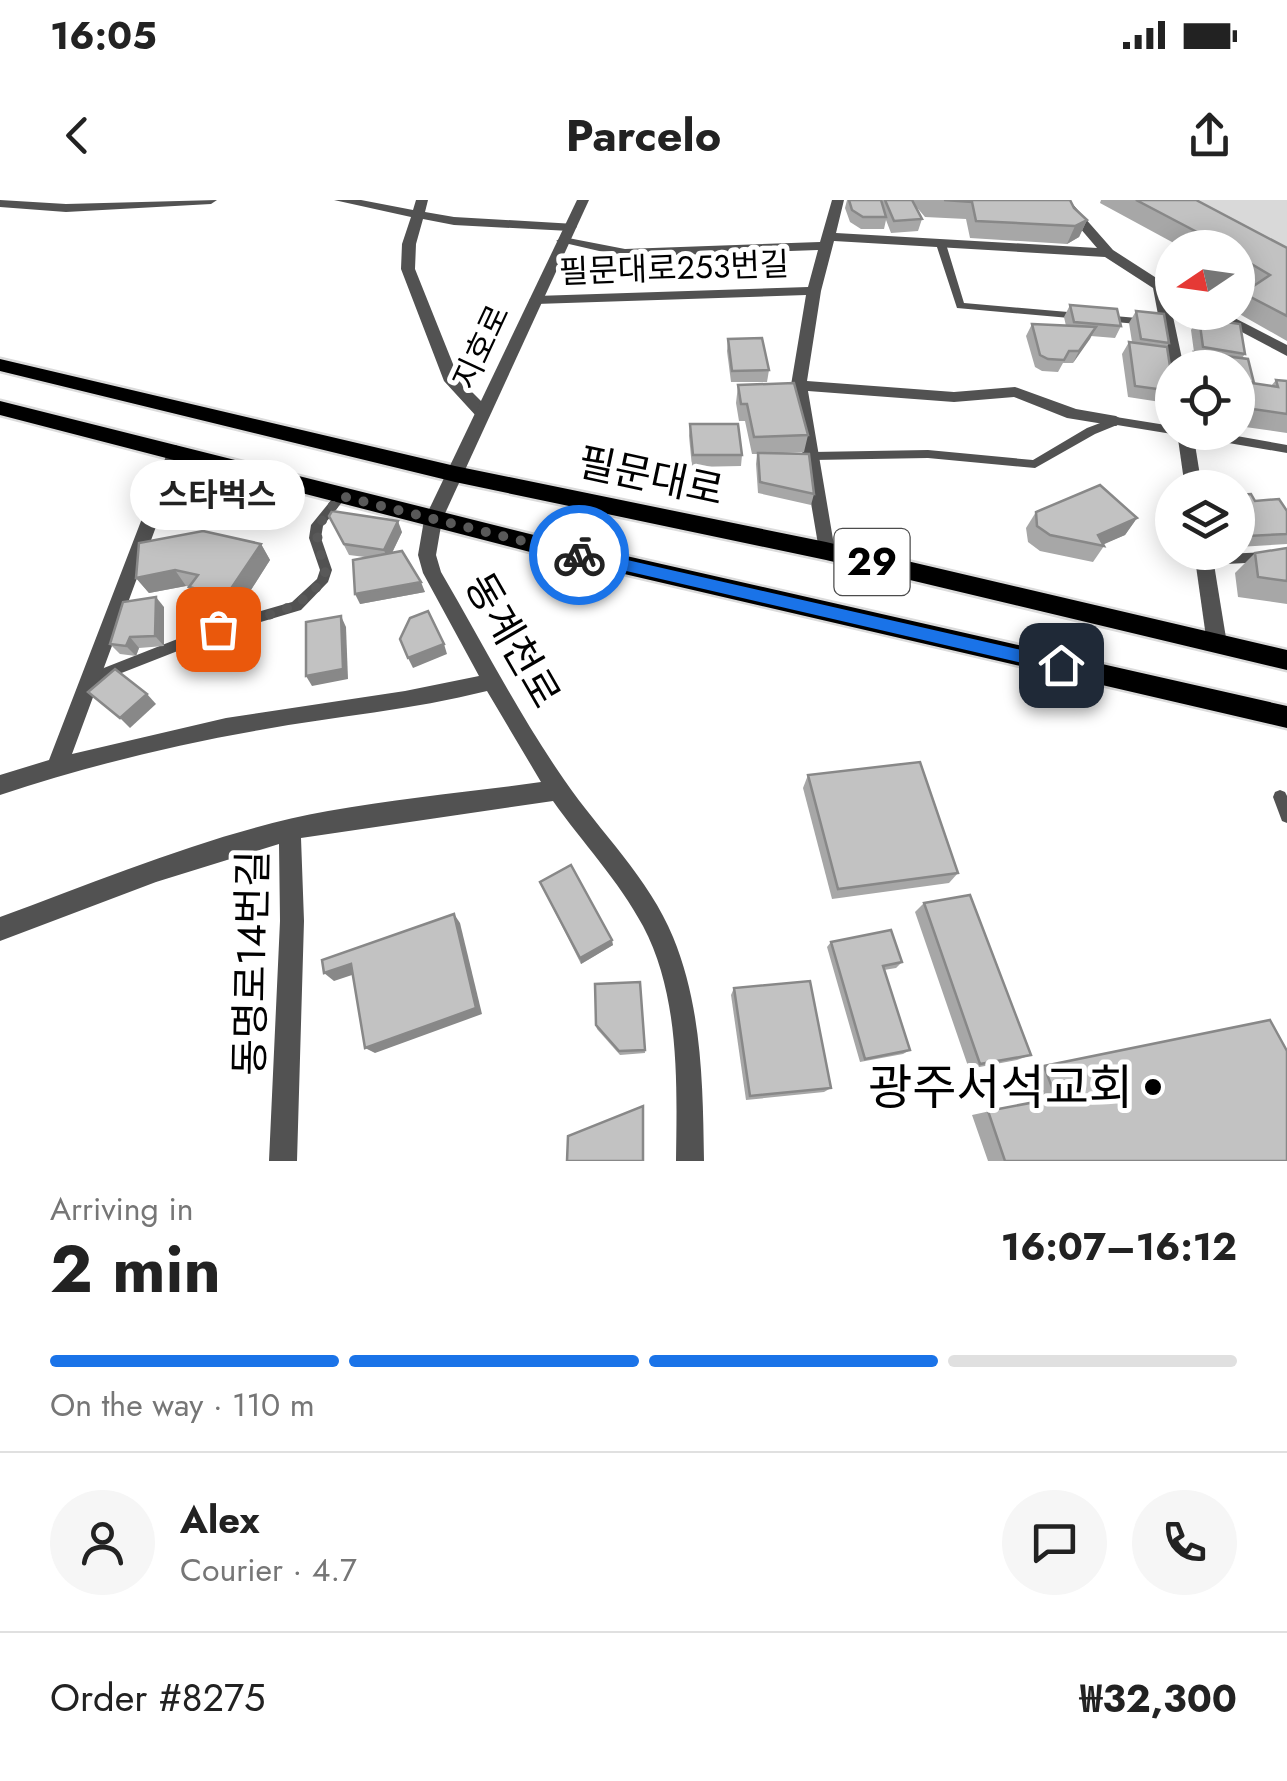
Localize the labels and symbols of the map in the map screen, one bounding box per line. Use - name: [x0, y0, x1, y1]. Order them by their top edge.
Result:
- north arrow: [1155, 230, 1255, 330]
- street label: 필문대로253번길: [558, 241, 790, 295]
- street label: 지호로: [441, 297, 521, 397]
- street label: 필문대로: [573, 432, 729, 520]
- callout: 스타벅스: [130, 459, 306, 529]
- courier: [529, 505, 629, 605]
- road number: 29: [834, 529, 910, 595]
- street label: 동계천로: [451, 562, 575, 718]
- pin: [176, 587, 261, 672]
- pin: [1019, 623, 1104, 708]
- street label: 동명로14번길: [220, 850, 282, 1076]
- place label: 광주서석교회: [868, 1053, 1133, 1122]
- marker: 광주서석교회: [1142, 1076, 1164, 1098]

